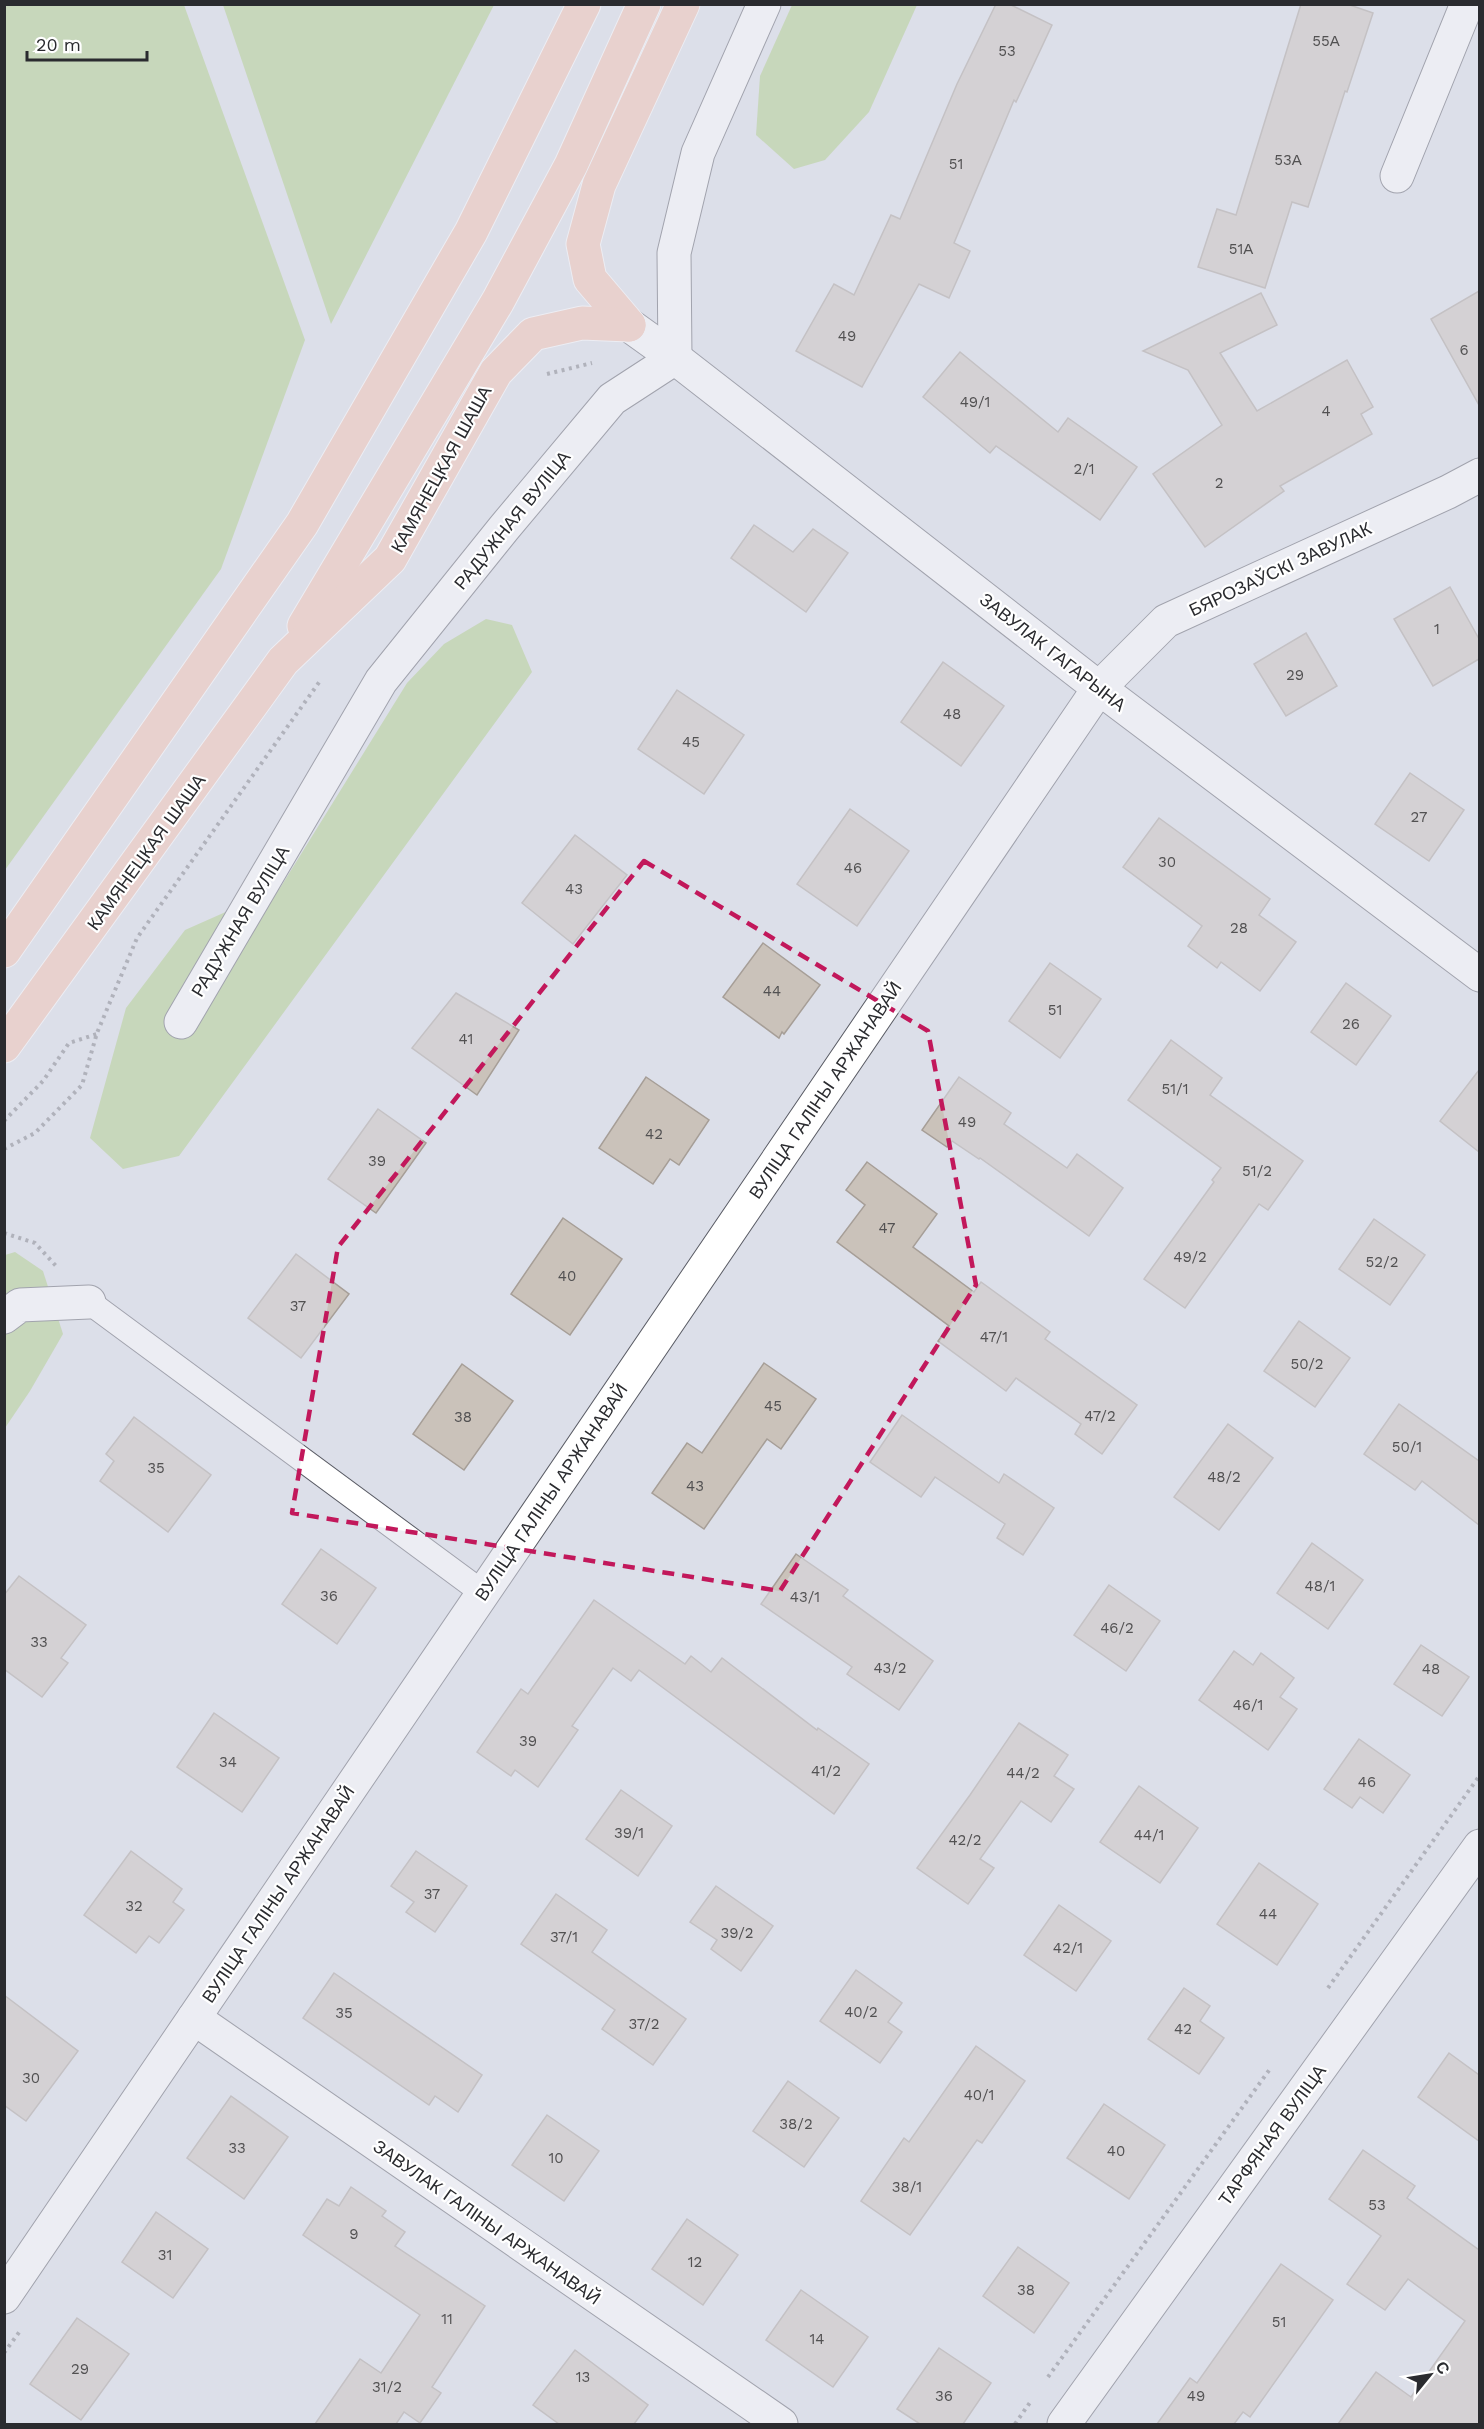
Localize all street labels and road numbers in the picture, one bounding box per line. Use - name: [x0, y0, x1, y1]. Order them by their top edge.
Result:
- street label: КАМЯНЕЦКАЯ ШАША: [386, 382, 496, 556]
- street label: РАДУЖНАЯ ВУЛІЦА: [450, 446, 574, 594]
- street label: БЯРОЗАЎСКІ ЗАВУЛАК: [1186, 517, 1375, 620]
- street label: ЗАВУЛАК ГАГАРЫНА: [976, 588, 1130, 716]
- street label: КАМЯНЕЦКАЯ ШАША: [82, 770, 210, 934]
- street label: РАДУЖНАЯ ВУЛІЦА: [187, 842, 293, 1000]
- street label: ВУЛІЦА ГАЛІНЫ АРЖАНАВАЙ: [744, 978, 906, 1202]
- street label: ВУЛІЦА ГАЛІНЫ АРЖАНАВАЙ: [470, 1380, 632, 1604]
- street label: ВУЛІЦА ГАЛІНЫ АРЖАНАВАЙ: [197, 1782, 359, 2006]
- street label: ТАРФЯНАЯ ВУЛІЦА: [1214, 2061, 1330, 2209]
- street label: ЗАВУЛАК ГАЛІНЫ АРЖАНАВАЙ: [369, 2135, 605, 2309]

